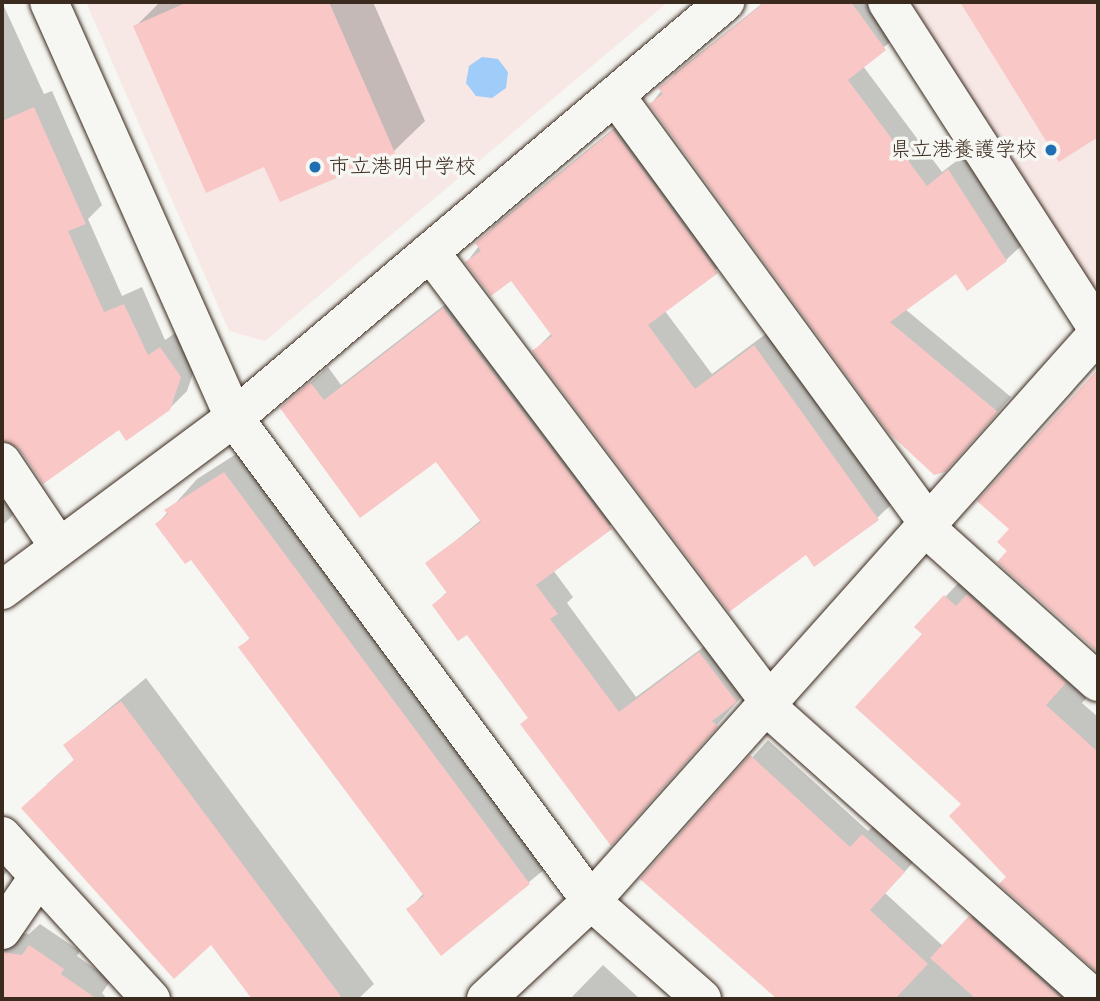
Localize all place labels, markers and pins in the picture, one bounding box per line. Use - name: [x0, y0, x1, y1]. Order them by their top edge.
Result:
- place label: 県立港養護学校: [890, 137, 1037, 163]
- marker: 県立港養護学校: [1043, 142, 1059, 158]
- place label: 市立港明中学校: [329, 154, 476, 180]
- marker: 市立港明中学校: [307, 159, 323, 175]

